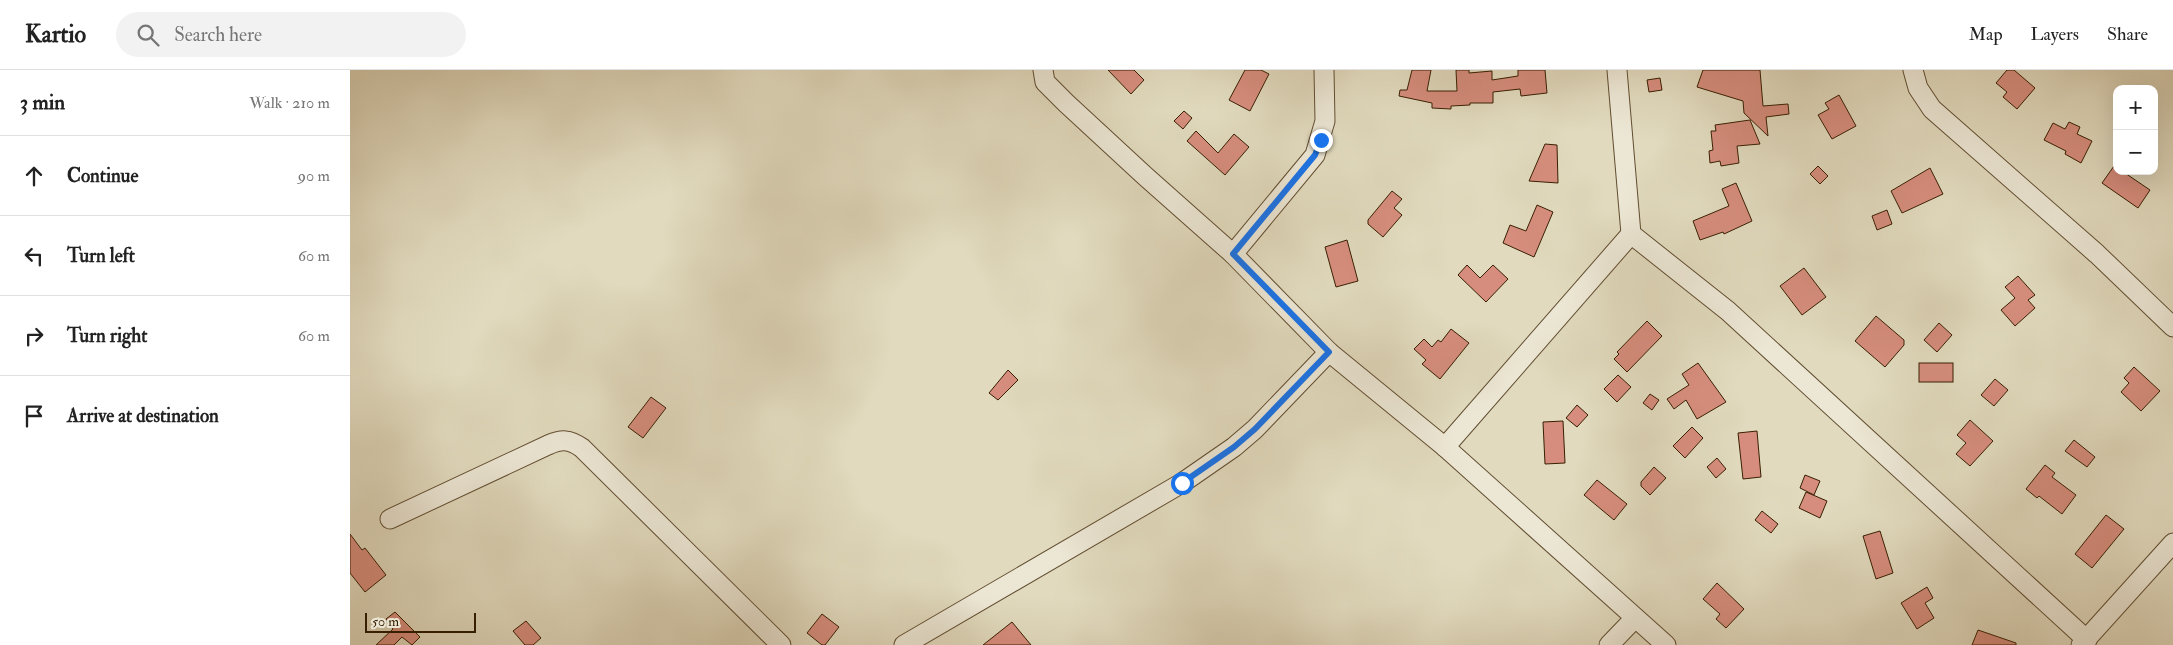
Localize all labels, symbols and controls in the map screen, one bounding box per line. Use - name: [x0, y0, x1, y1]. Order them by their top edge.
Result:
- search box: [116, 12, 466, 57]
- text: Kartio: [25, 19, 86, 50]
- icon: search: [134, 21, 162, 49]
- text: Search here: [174, 23, 262, 47]
- text: Map: [1969, 23, 2003, 46]
- text: Layers: [2031, 23, 2079, 46]
- text: Share: [2107, 23, 2148, 46]
- map controls: [2113, 85, 2158, 175]
- button: +: [2113, 85, 2158, 130]
- text: 3 min: [20, 89, 65, 116]
- text: Walk · 210 m: [249, 93, 330, 113]
- route end: [1310, 129, 1333, 152]
- button: −: [2113, 130, 2158, 175]
- icon: ahead: [20, 162, 48, 190]
- text: Continue: [67, 164, 138, 188]
- text: 90 m: [298, 166, 330, 186]
- icon: left: [20, 242, 48, 270]
- text: Turn left: [67, 244, 135, 268]
- text: 60 m: [298, 246, 330, 266]
- icon: right: [20, 322, 48, 350]
- text: Turn right: [67, 324, 147, 348]
- text: 60 m: [298, 326, 330, 346]
- icon: arrive: [20, 402, 48, 430]
- text: Arrive at destination: [67, 404, 219, 428]
- route start: [1171, 472, 1194, 495]
- scale bar: [365, 610, 476, 633]
- text: 50 m: [372, 613, 399, 630]

